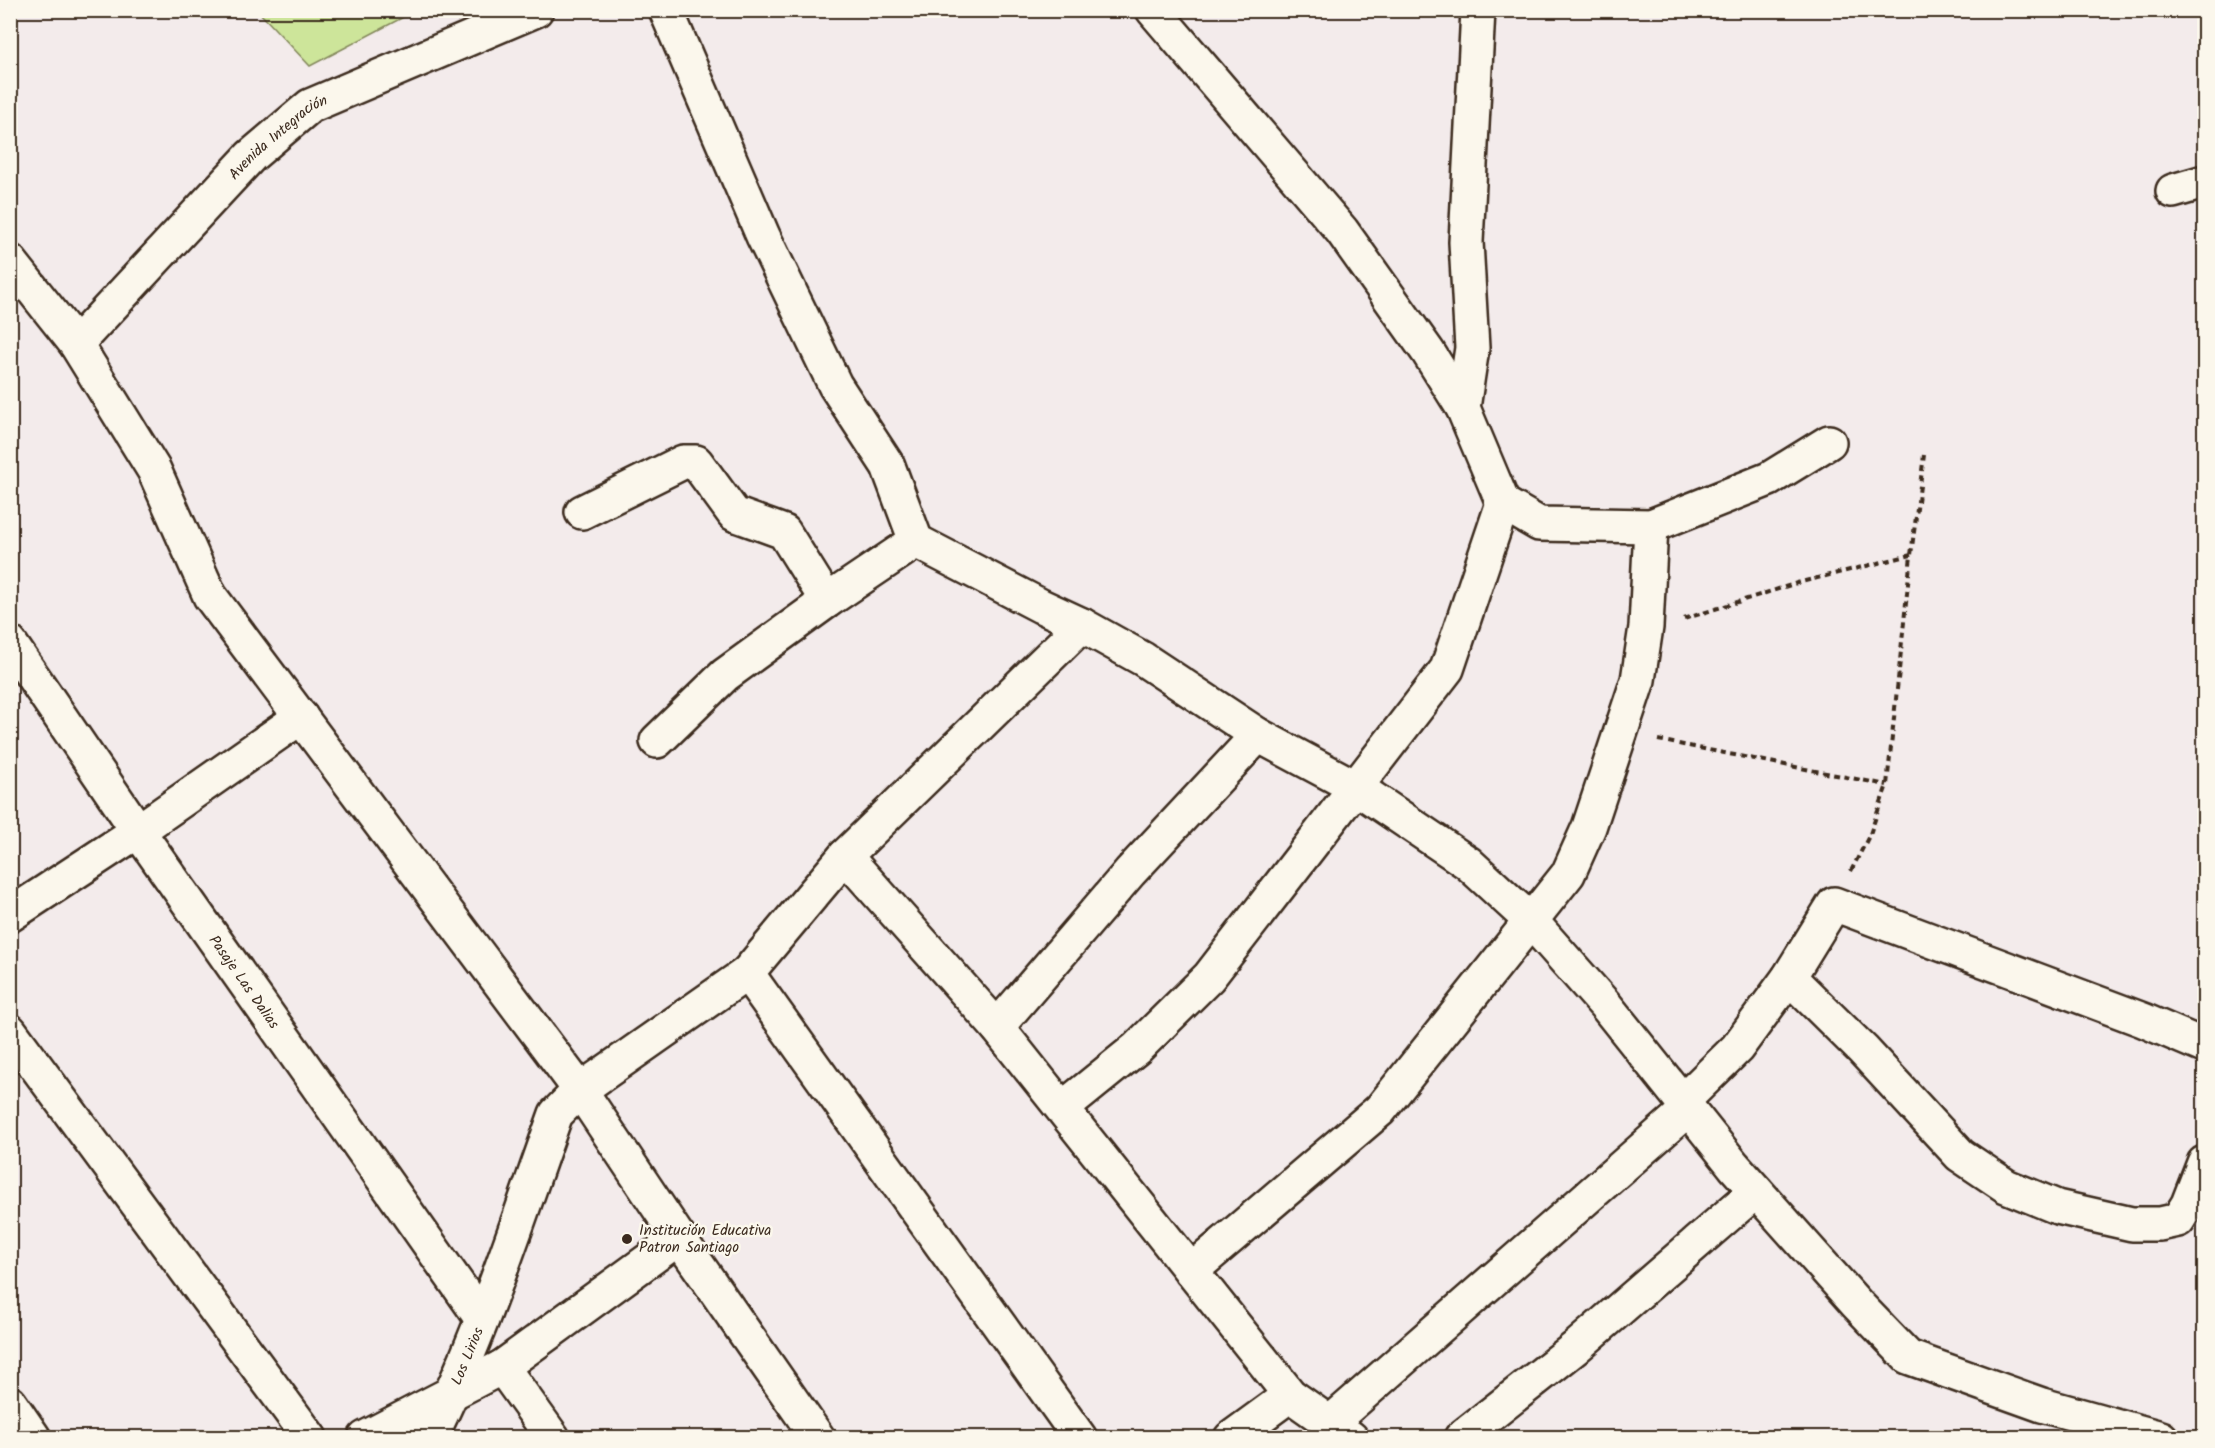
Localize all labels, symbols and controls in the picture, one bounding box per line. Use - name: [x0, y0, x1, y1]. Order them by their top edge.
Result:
- street label: Avenida Integración: [223, 89, 331, 186]
- street label: Pasaje Las Dalias: [202, 930, 285, 1035]
- place label: Institución Educativa Patron Santiago: [639, 1219, 771, 1260]
- marker: Institución Educativa Patron Santiago: [620, 1232, 634, 1246]
- street label: Los Lirios: [445, 1323, 491, 1389]

